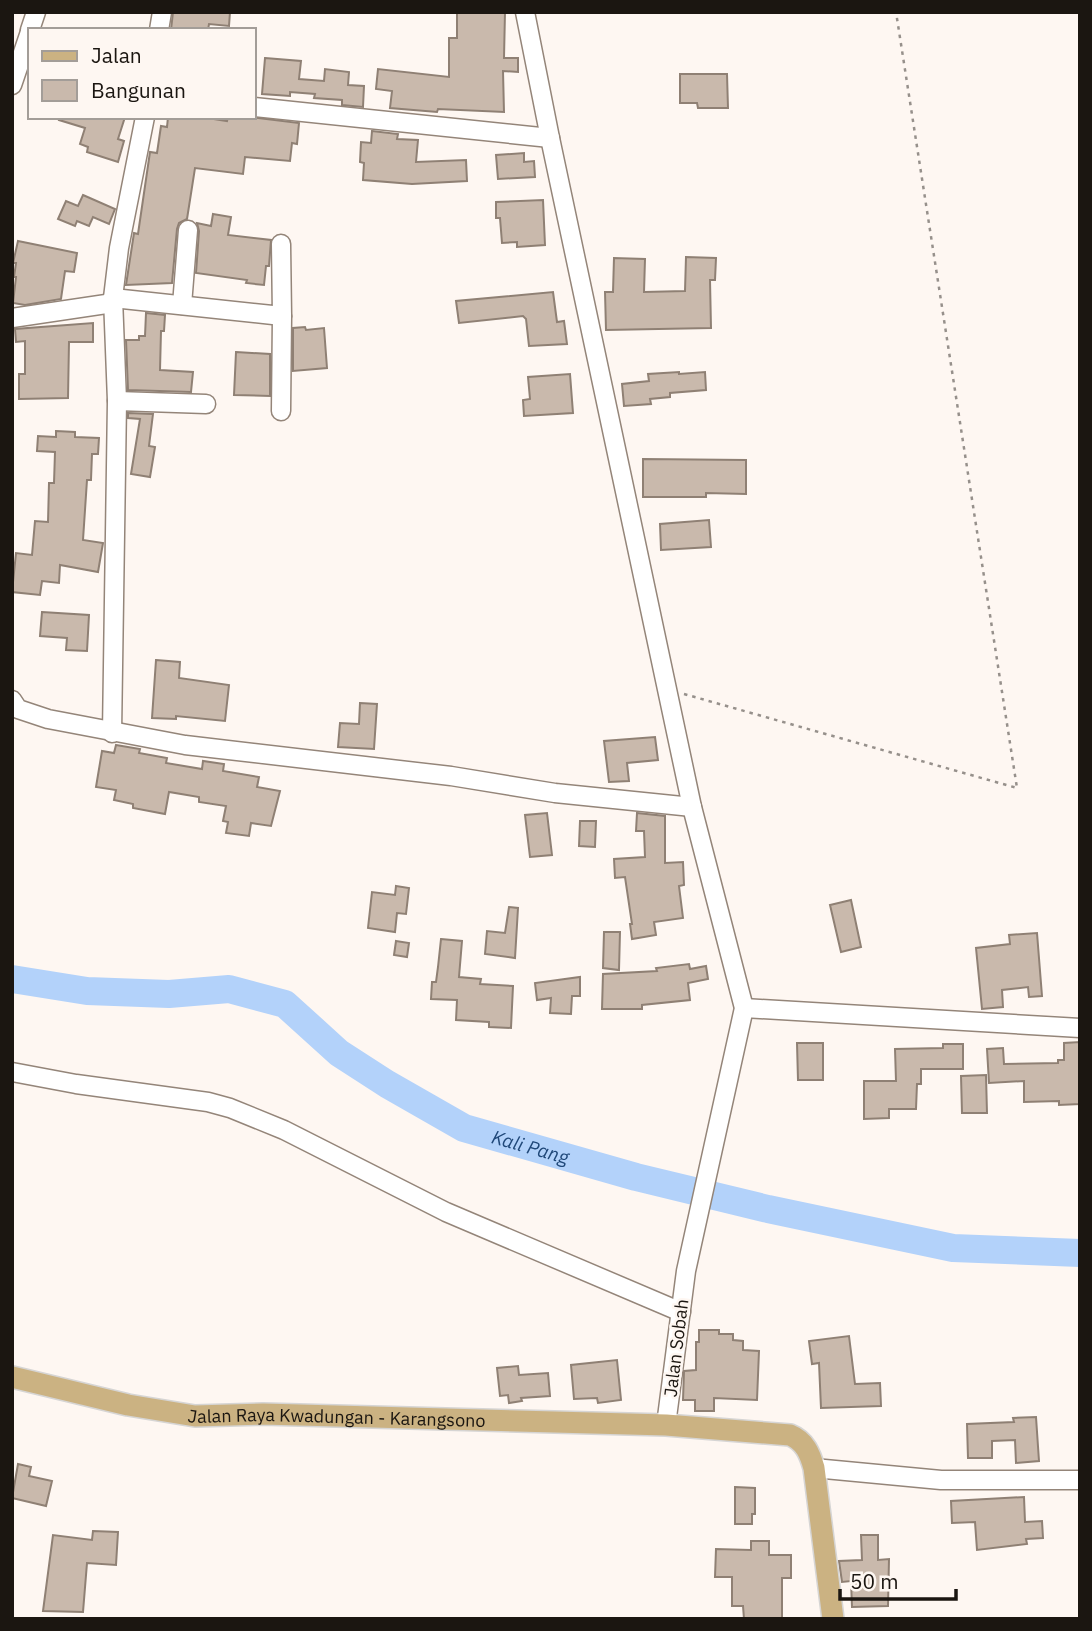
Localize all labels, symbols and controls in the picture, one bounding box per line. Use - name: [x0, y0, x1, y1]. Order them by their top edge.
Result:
- legend: [28, 28, 256, 119]
- text: Jalan: [91, 41, 142, 69]
- text: Bangunan: [91, 76, 186, 104]
- water label: Kali Pang: [489, 1125, 573, 1170]
- street label: Jalan Sobah: [659, 1298, 693, 1398]
- street label: Jalan Raya Kwadungan - Karangsono: [186, 1402, 486, 1432]
- scale bar: [840, 1558, 956, 1602]
- text: 50 m: [850, 1567, 899, 1595]

